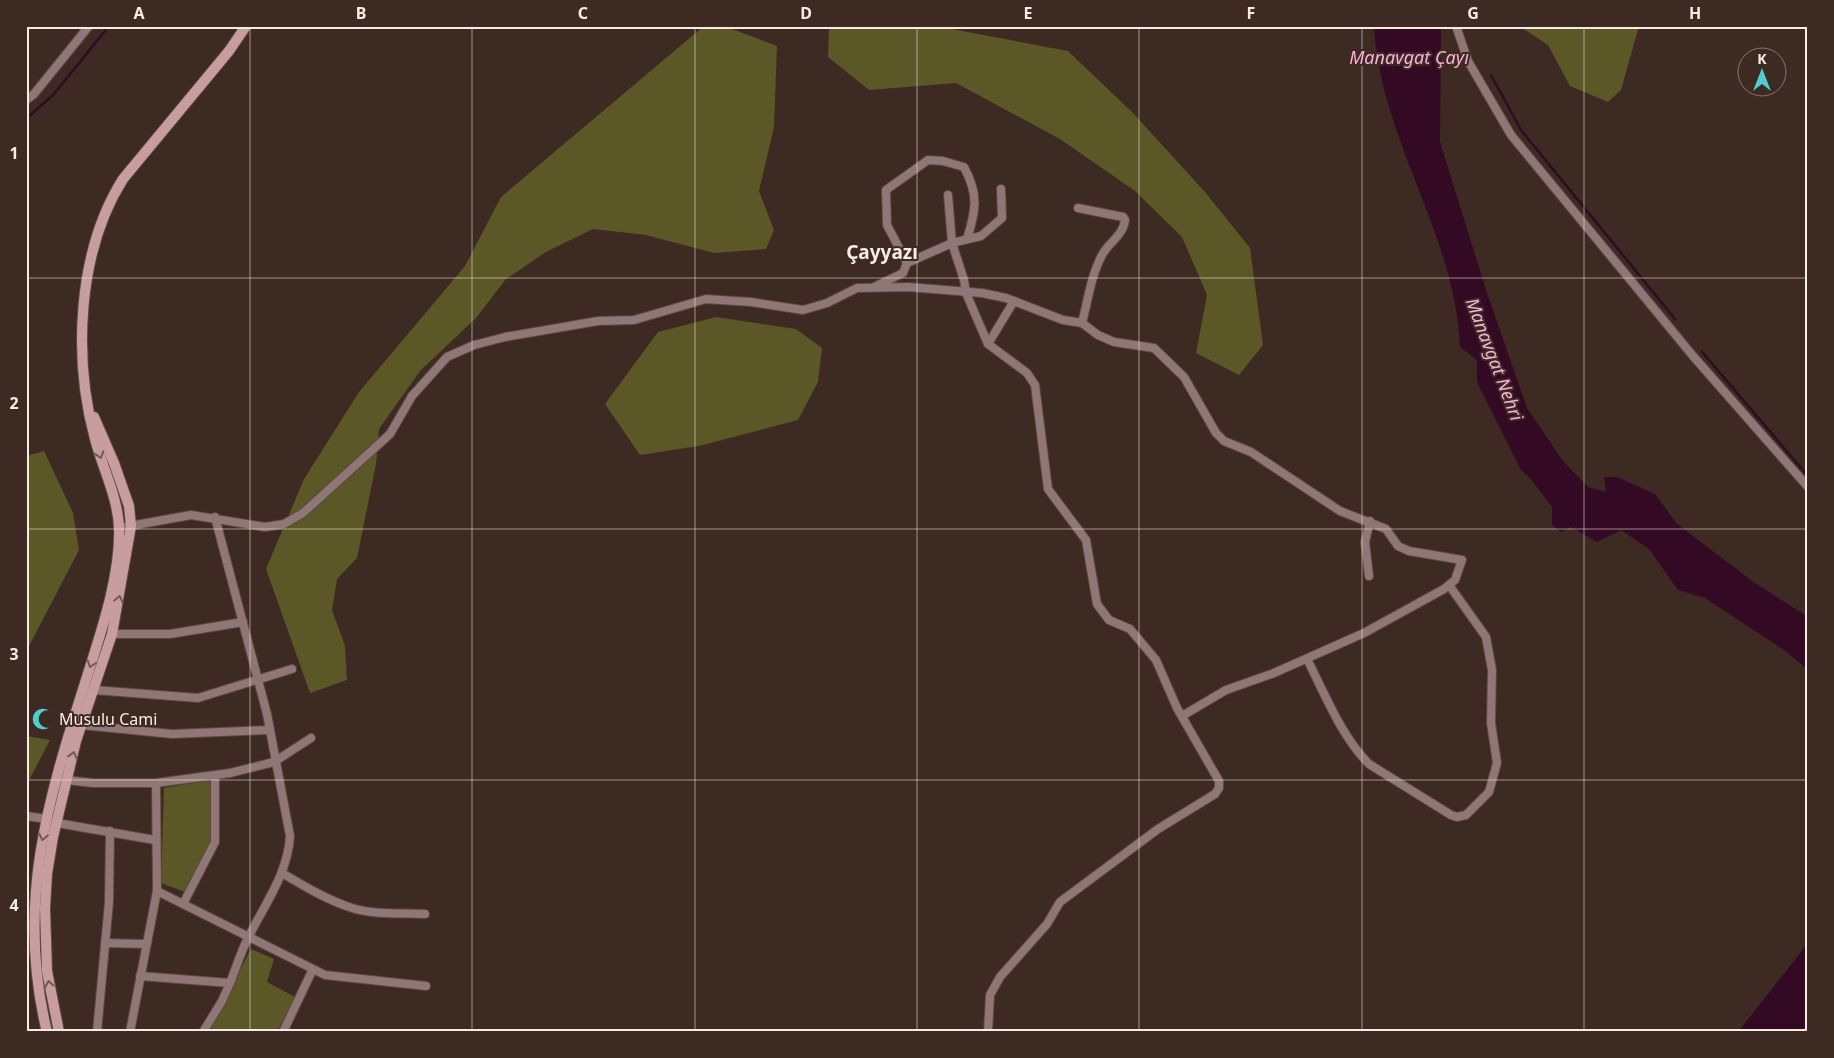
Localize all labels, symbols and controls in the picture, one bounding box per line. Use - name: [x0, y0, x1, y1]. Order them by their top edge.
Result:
- text: A: [133, 2, 145, 24]
- text: B: [356, 2, 366, 24]
- text: C: [578, 2, 588, 24]
- text: D: [800, 2, 812, 24]
- text: E: [1024, 2, 1033, 24]
- text: F: [1247, 2, 1255, 24]
- text: G: [1467, 2, 1479, 24]
- text: H: [1689, 2, 1701, 24]
- water label: Manavgat Çayı: [1349, 45, 1469, 69]
- north arrow: [1736, 48, 1786, 98]
- text: K: [1757, 49, 1767, 68]
- text: 1: [9, 142, 19, 164]
- district label: Çayyazı: [846, 239, 918, 265]
- water label: Manavgat Nehri: [1461, 294, 1530, 424]
- text: 2: [9, 392, 19, 414]
- one-way arrow: [94, 450, 104, 458]
- one-way arrow: [113, 595, 124, 604]
- text: 3: [9, 643, 19, 665]
- one-way arrow: [87, 659, 97, 667]
- mosque icon: Musulu Cami: [30, 706, 56, 732]
- place label: Musulu Cami: [59, 708, 157, 730]
- one-way arrow: [67, 751, 77, 759]
- one-way arrow: [38, 832, 49, 841]
- text: 4: [9, 894, 19, 916]
- one-way arrow: [44, 980, 54, 989]

